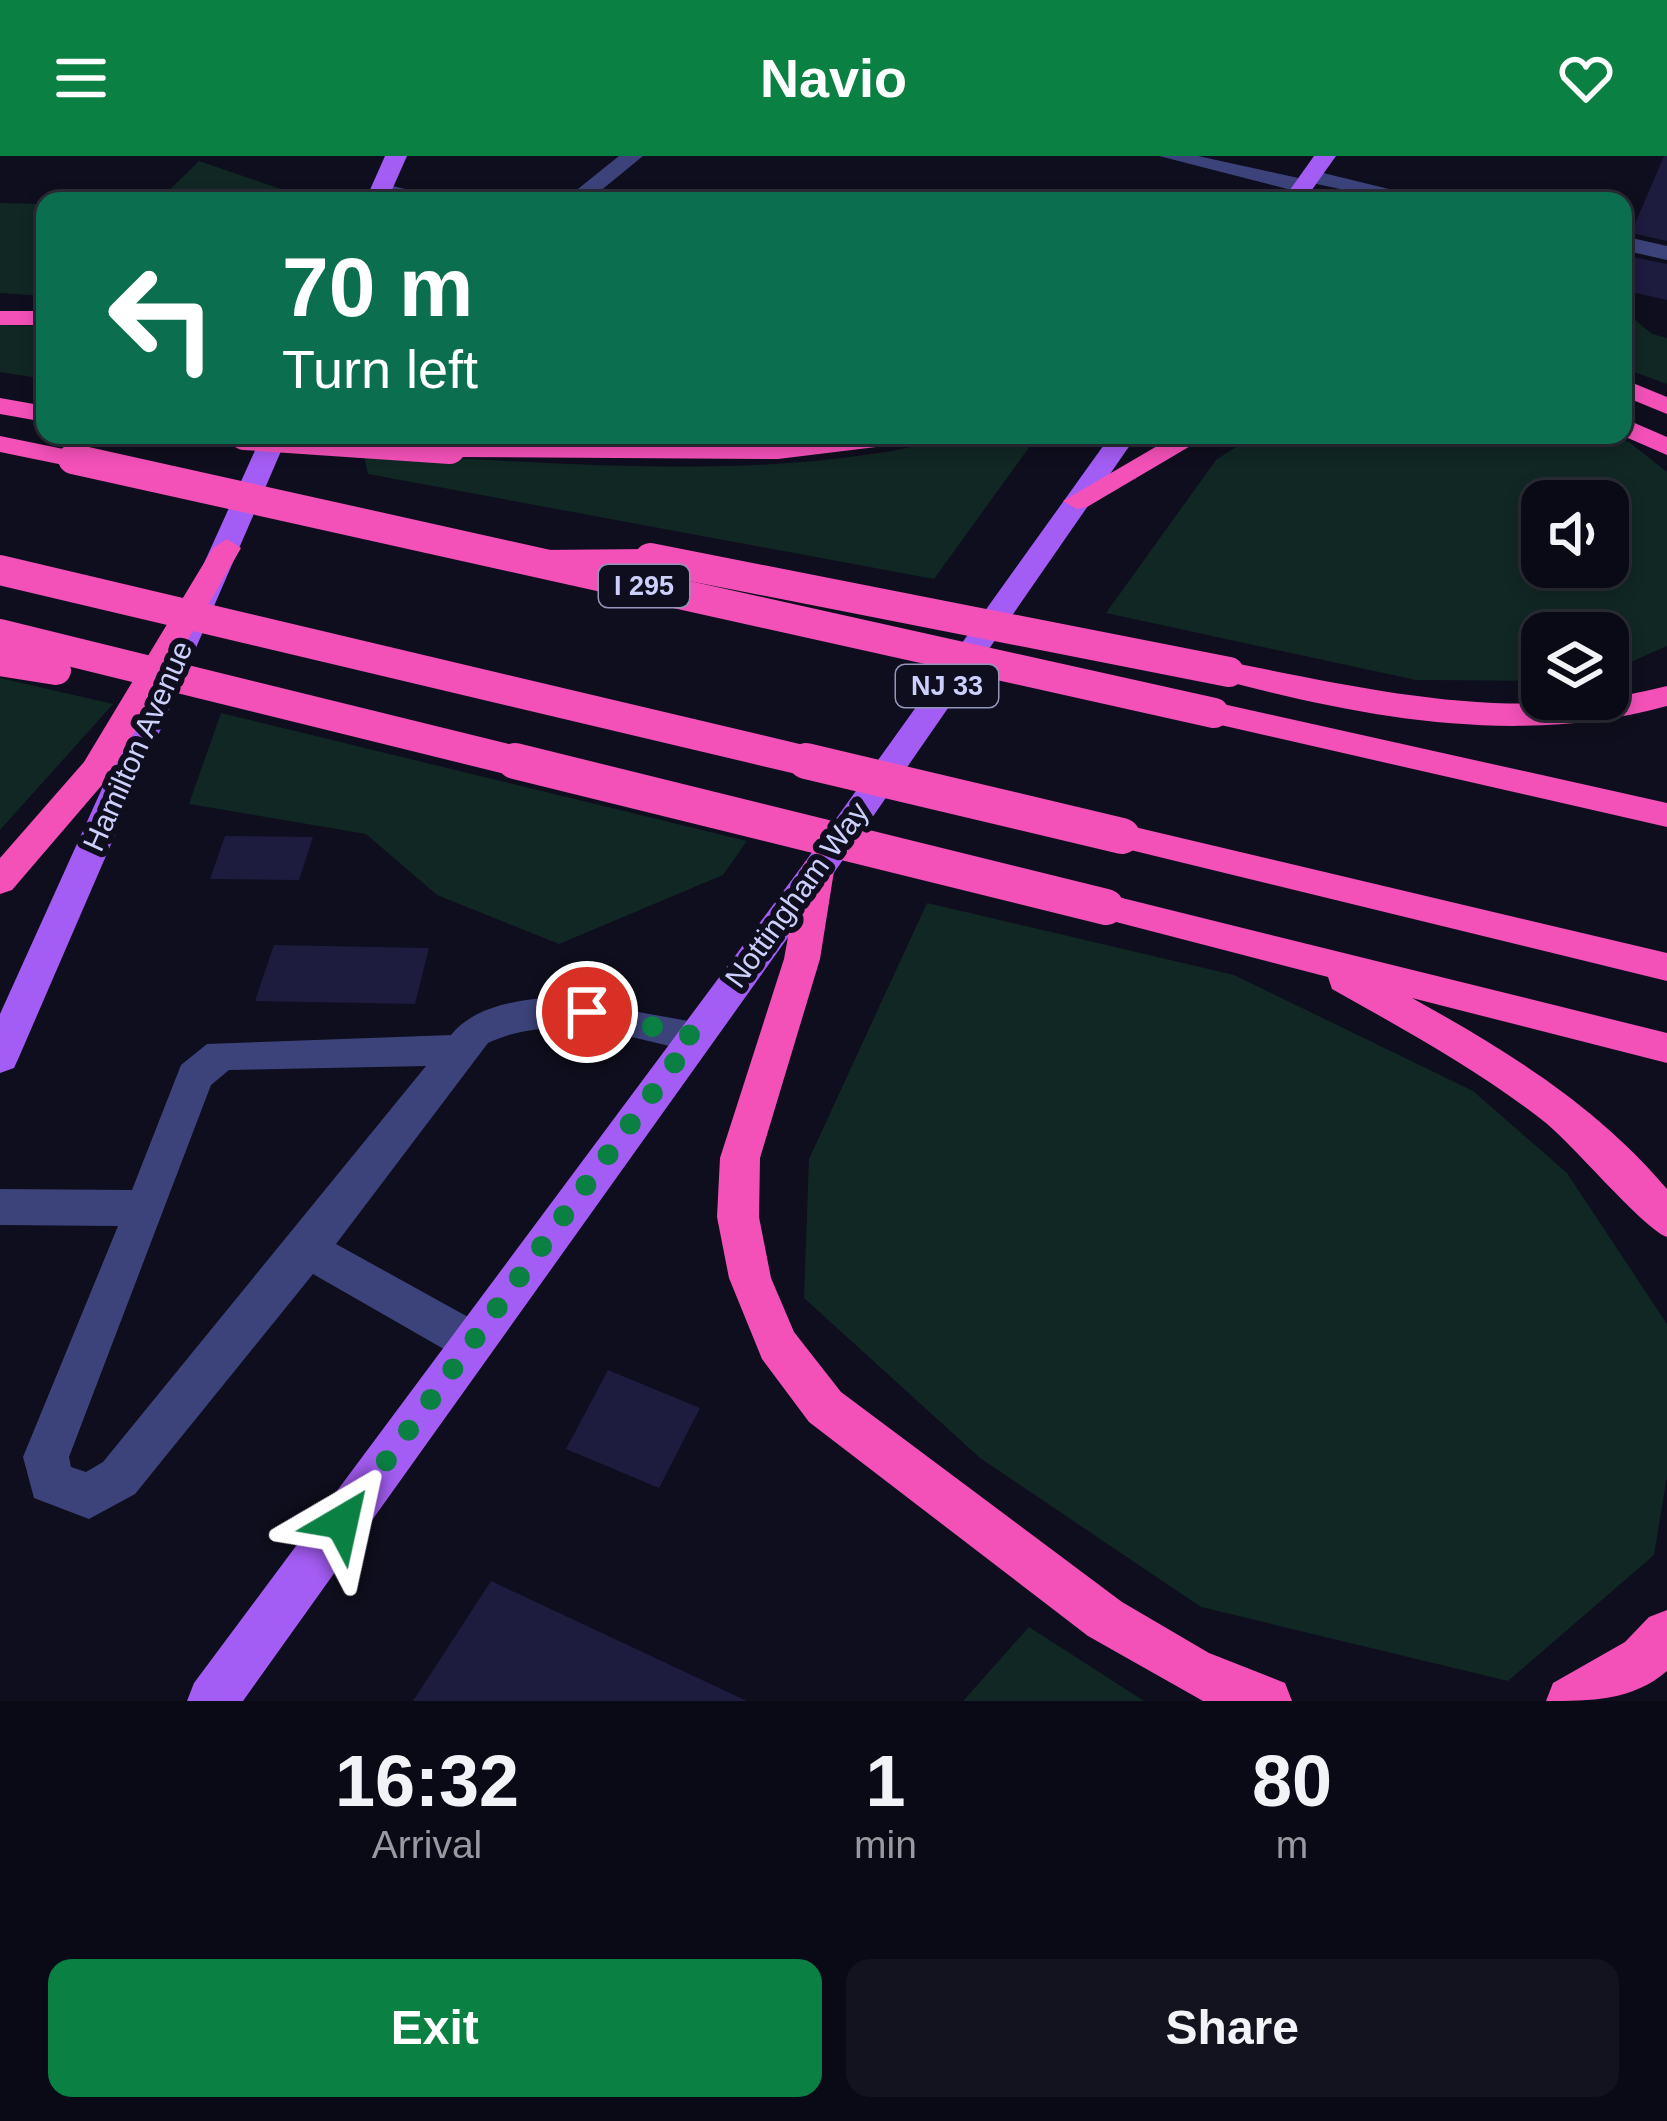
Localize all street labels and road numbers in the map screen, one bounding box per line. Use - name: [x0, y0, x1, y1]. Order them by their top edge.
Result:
- road number: I 295: [599, 565, 689, 607]
- street label: Hamilton Avenue: [76, 636, 199, 856]
- road number: NJ 33: [896, 665, 998, 707]
- street label: Nottingham Way: [718, 796, 875, 994]

